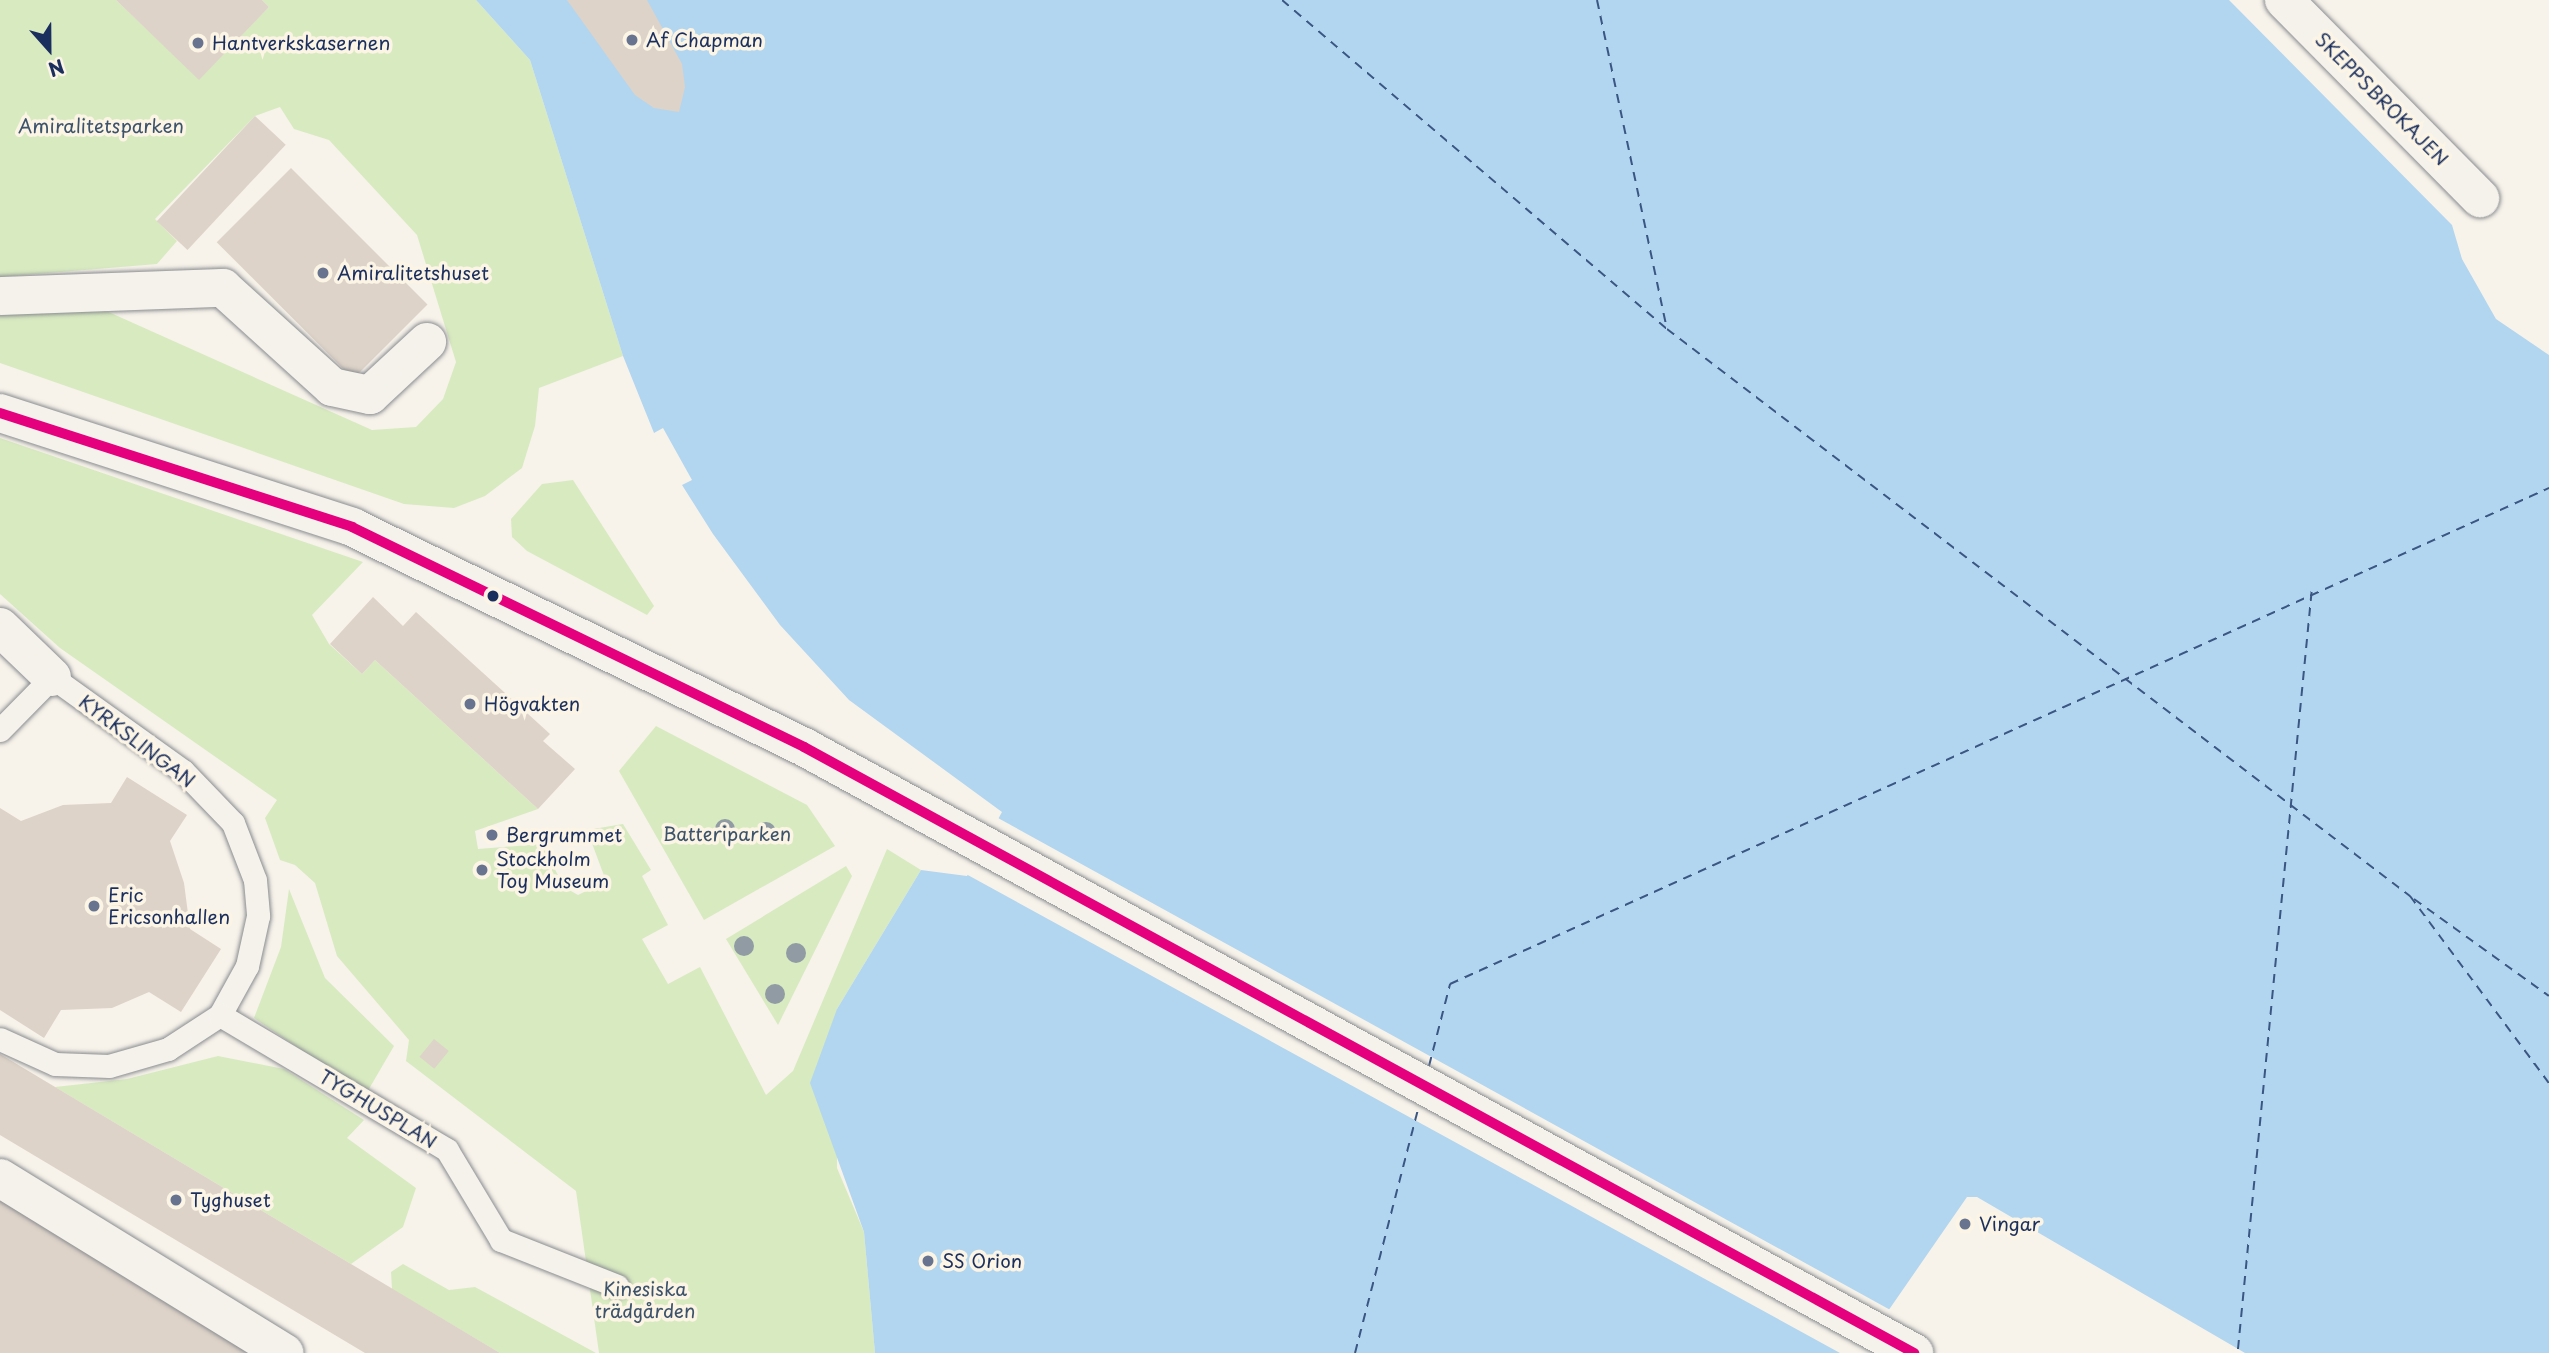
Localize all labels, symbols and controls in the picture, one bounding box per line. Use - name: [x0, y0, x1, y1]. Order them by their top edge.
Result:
- north arrow: [14, 14, 84, 84]
- street label: SKEPPSBROKAJEN: [2311, 28, 2453, 170]
- place label: Af Chapman: [646, 29, 764, 51]
- place label: Hantverkskasernen: [212, 32, 390, 54]
- marker: Af Chapman: [624, 32, 640, 48]
- marker: Hantverkskasernen: [190, 35, 206, 51]
- text: N: [44, 53, 69, 84]
- park label: Amiralitetsparken: [18, 115, 184, 137]
- place label: Amiralitetshuset: [337, 262, 489, 284]
- marker: Amiralitetshuset: [315, 265, 331, 281]
- unlabelled marker: [486, 589, 500, 603]
- street label: KYRKSLINGAN: [75, 690, 199, 792]
- place label: Högvakten: [484, 693, 580, 715]
- marker: Högvakten: [462, 696, 478, 712]
- park label: Batteriparken: [663, 823, 791, 845]
- place label: Bergrummet: [506, 824, 622, 846]
- marker: Bergrummet: [484, 827, 500, 843]
- place label: Stockholm Toy Museum: [496, 848, 609, 892]
- marker: Stockholm Toy Museum: [474, 862, 490, 878]
- place label: Eric Ericsonhallen: [108, 884, 230, 928]
- marker: Eric Ericsonhallen: [86, 898, 102, 914]
- street label: TYGHUSPLAN: [315, 1065, 441, 1153]
- place label: Tyghuset: [190, 1189, 271, 1211]
- marker: Tyghuset: [168, 1192, 184, 1208]
- place label: Vingar: [1979, 1213, 2040, 1235]
- marker: Vingar: [1957, 1216, 1973, 1232]
- place label: SS Orion: [942, 1250, 1024, 1272]
- marker: SS Orion: [920, 1253, 936, 1269]
- park label: Kinesiska trädgården: [595, 1278, 695, 1322]

